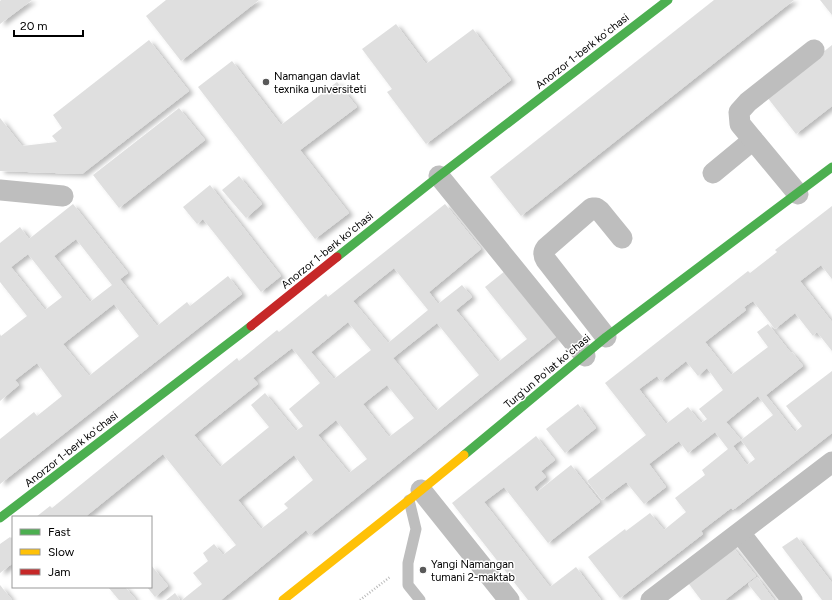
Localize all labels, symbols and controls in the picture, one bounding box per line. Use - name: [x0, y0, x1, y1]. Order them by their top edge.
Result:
- street label: Anorzor 1-berk koʻchasi: [533, 11, 631, 92]
- scale bar: [14, 12, 83, 38]
- text: 20 m: [20, 19, 48, 33]
- place label: Namangan davlat texnika universiteti: [274, 70, 366, 96]
- marker: Namangan davlat texnika universiteti: [261, 77, 271, 87]
- street label: Anorzor 1-berk koʻchasi: [279, 209, 376, 292]
- street label: Turgʻun Poʻlat koʻchasi: [502, 331, 593, 411]
- street label: Anorzor 1-berk koʻchasi: [22, 409, 120, 490]
- legend: [12, 516, 152, 588]
- text: Fast: [48, 525, 71, 539]
- text: Slow: [48, 545, 75, 559]
- place label: Yangi Namangan tumani 2-maktab: [431, 558, 515, 584]
- text: Jam: [48, 565, 71, 579]
- marker: Yangi Namangan tumani 2-maktab: [418, 565, 428, 575]

